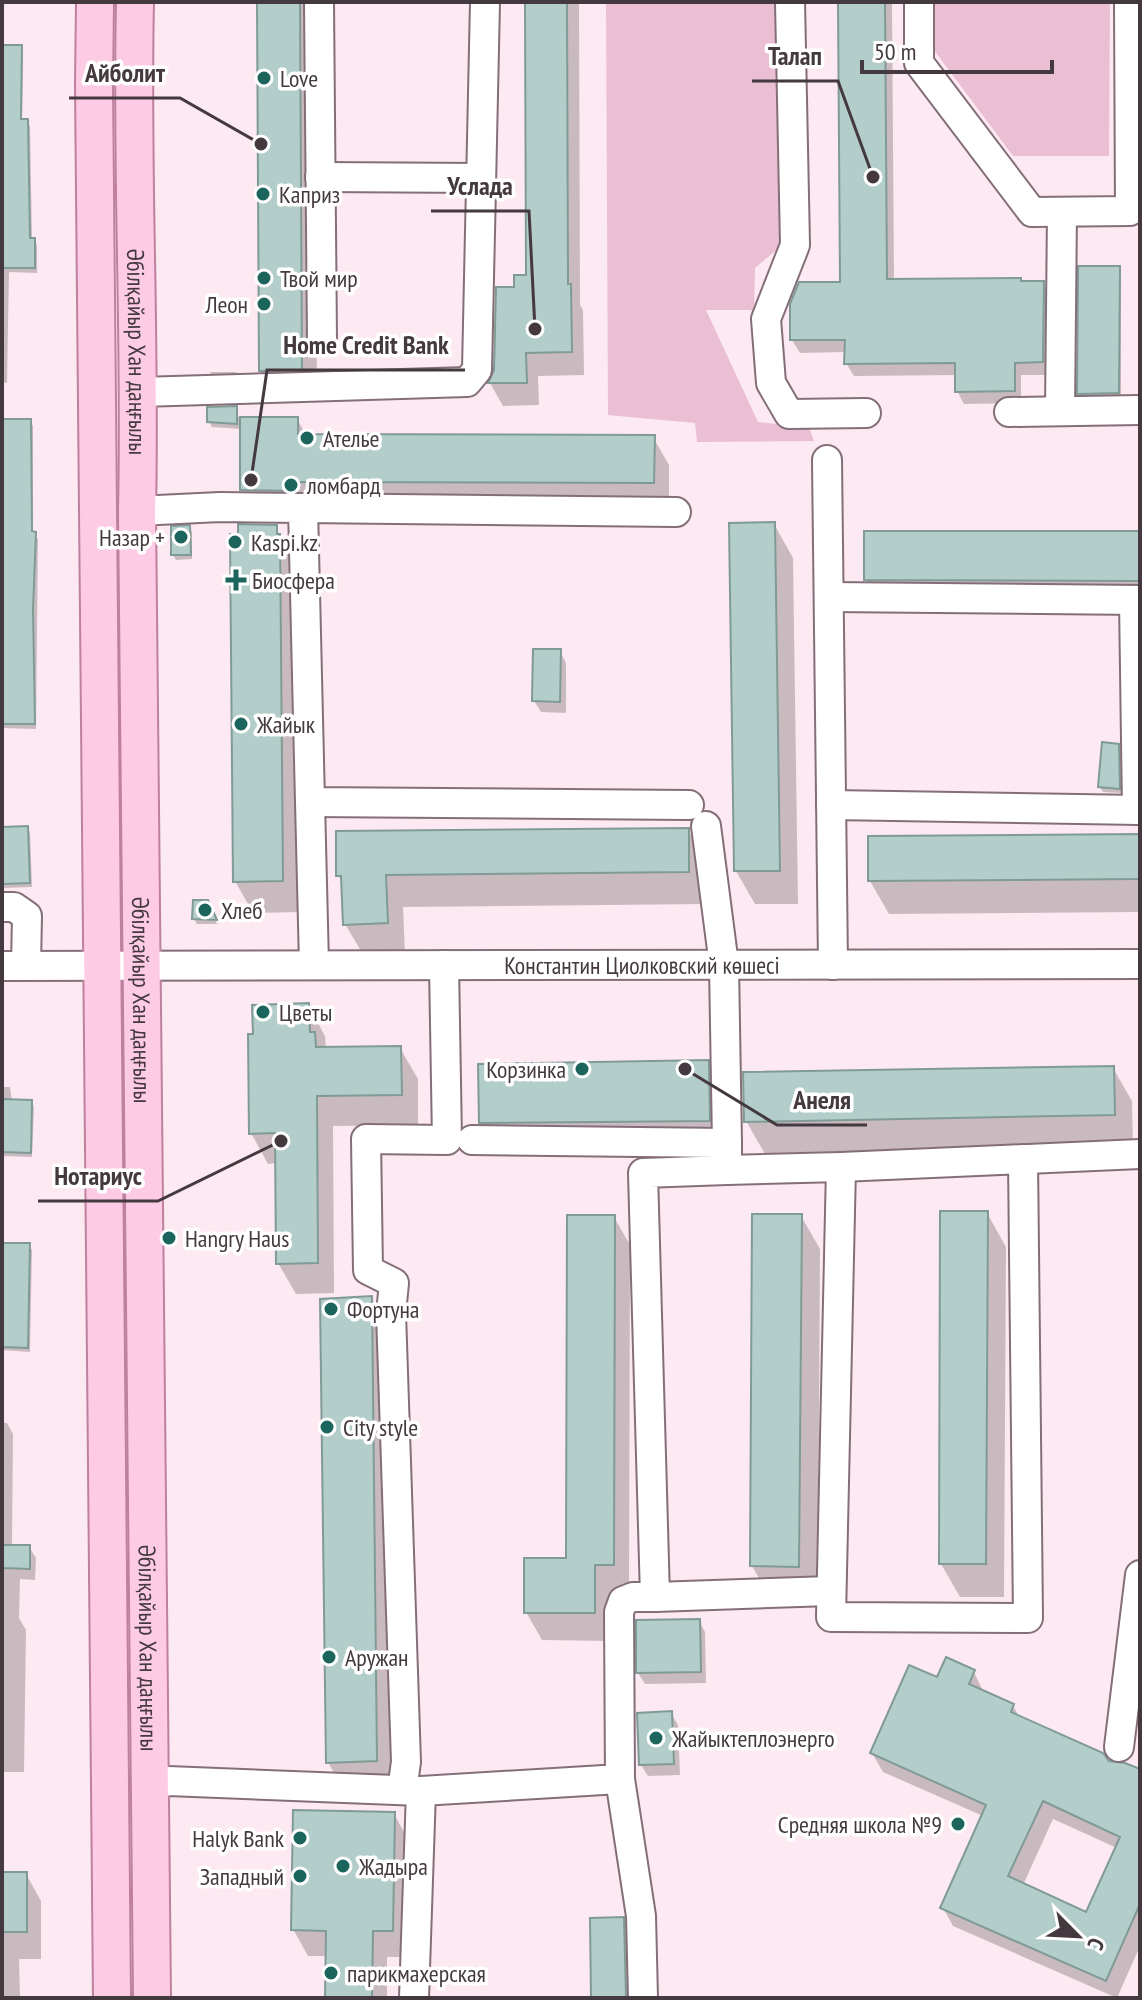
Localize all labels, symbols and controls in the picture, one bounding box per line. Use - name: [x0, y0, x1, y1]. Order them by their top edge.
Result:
- scale bar: [862, 24, 1052, 74]
- callout: Талап: [752, 31, 838, 81]
- text: 50 m: [874, 36, 916, 67]
- text: Талап: [768, 39, 822, 72]
- callout: Айболит: [69, 48, 180, 98]
- text: Айболит: [84, 56, 165, 89]
- place label: Love: [280, 63, 318, 94]
- marker: Love: [255, 69, 273, 87]
- callout: Услада: [431, 161, 529, 211]
- text: Услада: [446, 169, 513, 202]
- place label: Каприз: [279, 179, 340, 210]
- marker: Каприз: [254, 185, 272, 203]
- street label: Әбілқайыр Хан даңғылы: [120, 248, 153, 455]
- place label: Твой мир: [280, 263, 358, 294]
- marker: Твой мир: [255, 269, 273, 287]
- place label: Леон: [204, 289, 248, 320]
- marker: Леон: [255, 295, 273, 313]
- callout: Home Credit Bank: [267, 320, 465, 370]
- text: Home Credit Bank: [283, 328, 449, 361]
- place label: Ателье: [323, 423, 379, 454]
- marker: Ателье: [298, 429, 316, 447]
- place label: ломбард: [306, 470, 381, 501]
- marker: ломбард: [282, 476, 300, 494]
- place label: Назар +: [99, 522, 165, 553]
- place label: Kaspi.kz: [251, 527, 318, 558]
- marker: Назар +: [172, 528, 190, 546]
- marker: Kaspi.kz: [226, 533, 244, 551]
- place label: Биосфера: [252, 565, 335, 596]
- marker: Биосфера: [227, 571, 245, 589]
- place label: Жайык: [256, 709, 316, 740]
- marker: Жайык: [232, 715, 250, 733]
- place label: Хлеб: [221, 895, 263, 926]
- street label: Әбілқайыр Хан даңғылы: [125, 896, 158, 1103]
- marker: Хлеб: [196, 901, 214, 919]
- street label: Константин Циолковский көшесі: [504, 949, 780, 981]
- place label: Цветы: [279, 997, 332, 1028]
- marker: Цветы: [254, 1003, 272, 1021]
- place label: Корзинка: [486, 1054, 566, 1085]
- marker: Корзинка: [573, 1060, 591, 1078]
- callout: Анеля: [777, 1075, 867, 1125]
- text: Анеля: [792, 1083, 851, 1116]
- callout: Нотариус: [38, 1151, 158, 1201]
- text: Нотариус: [54, 1159, 142, 1192]
- place label: Hangry Haus: [185, 1223, 289, 1254]
- marker: Hangry Haus: [160, 1229, 178, 1247]
- place label: Фортуна: [347, 1294, 419, 1325]
- marker: Фортуна: [322, 1300, 340, 1318]
- place label: City style: [343, 1412, 418, 1443]
- marker: City style: [318, 1418, 336, 1436]
- street label: Әбілқайыр Хан даңғылы: [132, 1544, 165, 1751]
- place label: Аружан: [345, 1642, 408, 1673]
- marker: Аружан: [320, 1648, 338, 1666]
- place label: Жайыктеплоэнерго: [671, 1723, 835, 1754]
- marker: Жайыктеплоэнерго: [647, 1729, 665, 1747]
- place label: Средняя школа №9: [778, 1809, 942, 1840]
- marker: Средняя школа №9: [949, 1815, 967, 1833]
- place label: Halyk Bank: [192, 1823, 285, 1854]
- marker: Halyk Bank: [291, 1829, 309, 1847]
- place label: Жадыра: [358, 1851, 428, 1882]
- marker: Жадыра: [334, 1857, 352, 1875]
- place label: Западный: [200, 1861, 284, 1892]
- marker: Западный: [291, 1867, 309, 1885]
- north arrow: [1038, 1896, 1118, 1976]
- text: С: [1081, 1934, 1111, 1954]
- place label: парикмахерская: [347, 1958, 486, 1989]
- marker: парикмахерская: [322, 1964, 340, 1982]

